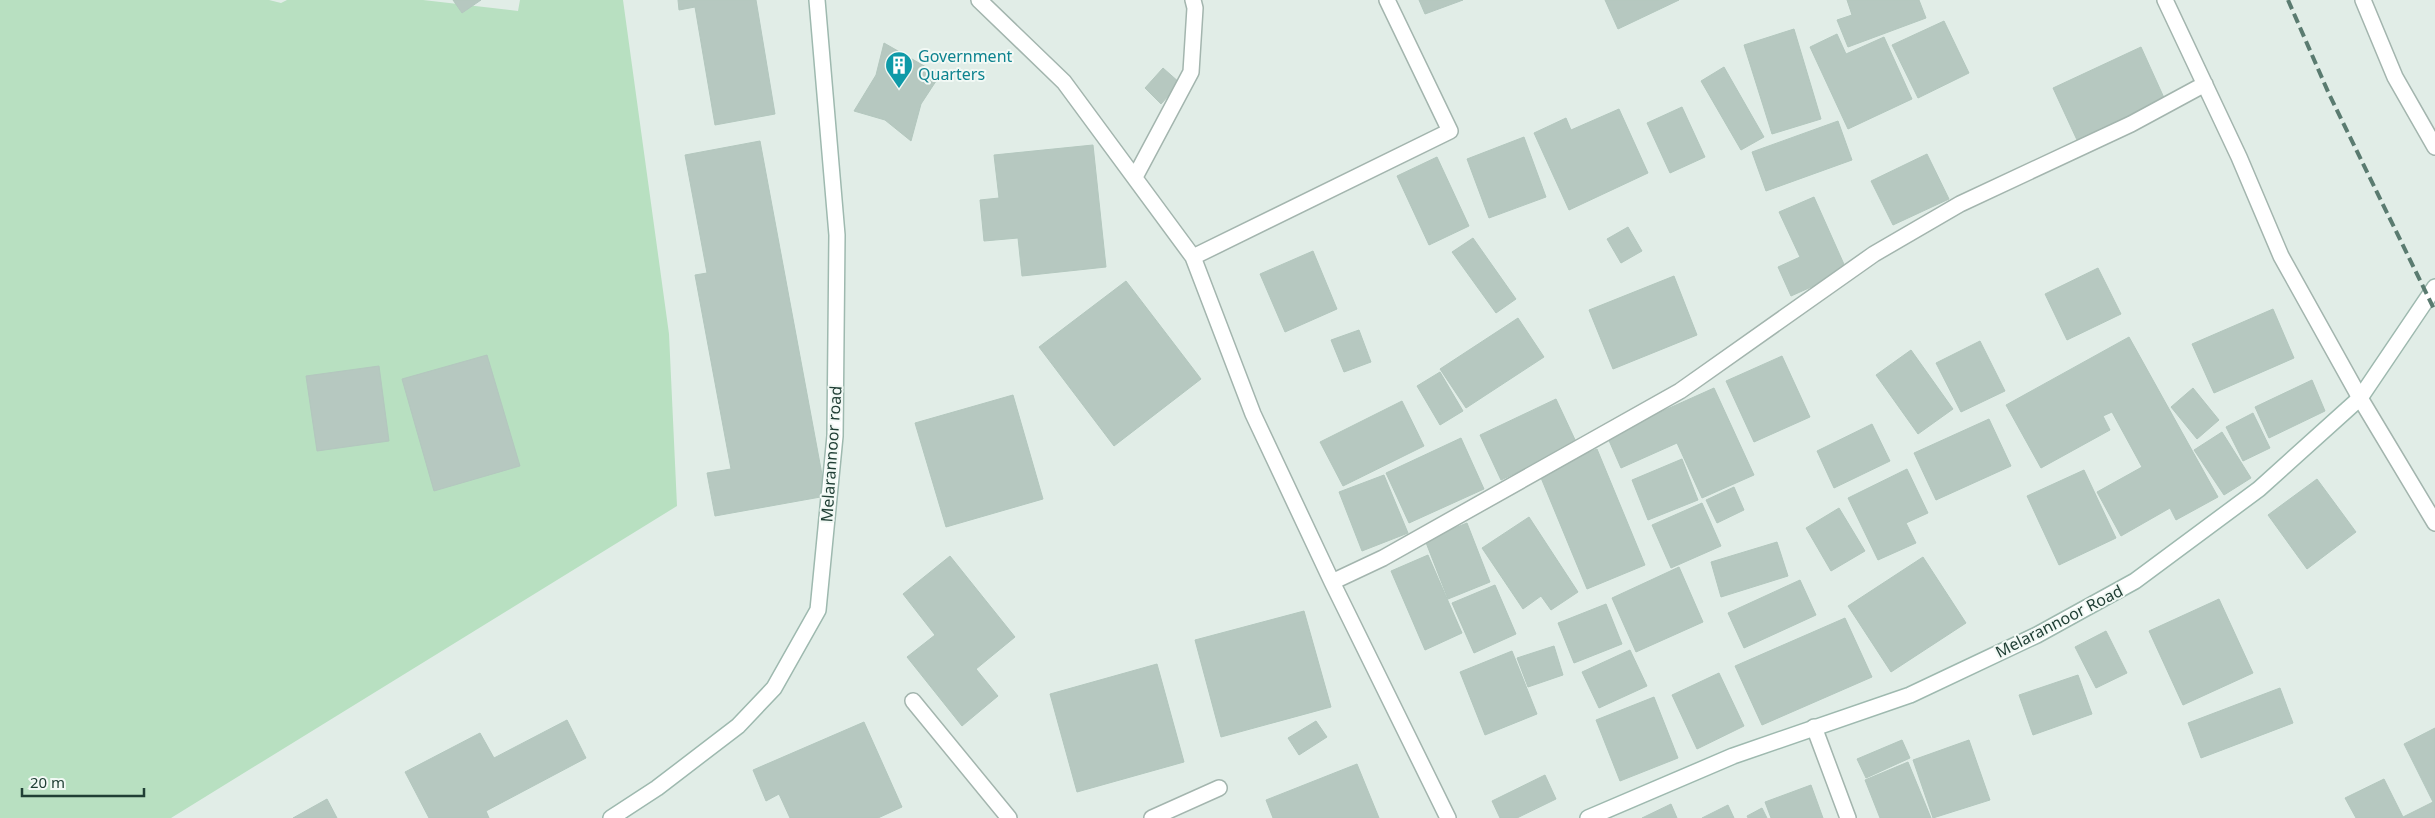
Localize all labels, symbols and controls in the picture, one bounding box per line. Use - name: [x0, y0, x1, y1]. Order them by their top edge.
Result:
- place label: Government Quarters: [918, 45, 1013, 85]
- building icon: Government Quarters: [884, 50, 914, 89]
- street label: Melarannoor road: [815, 385, 847, 523]
- street label: Melarannoor Road: [1992, 579, 2126, 663]
- scale bar: [22, 766, 145, 798]
- text: 20 m: [30, 772, 65, 792]

